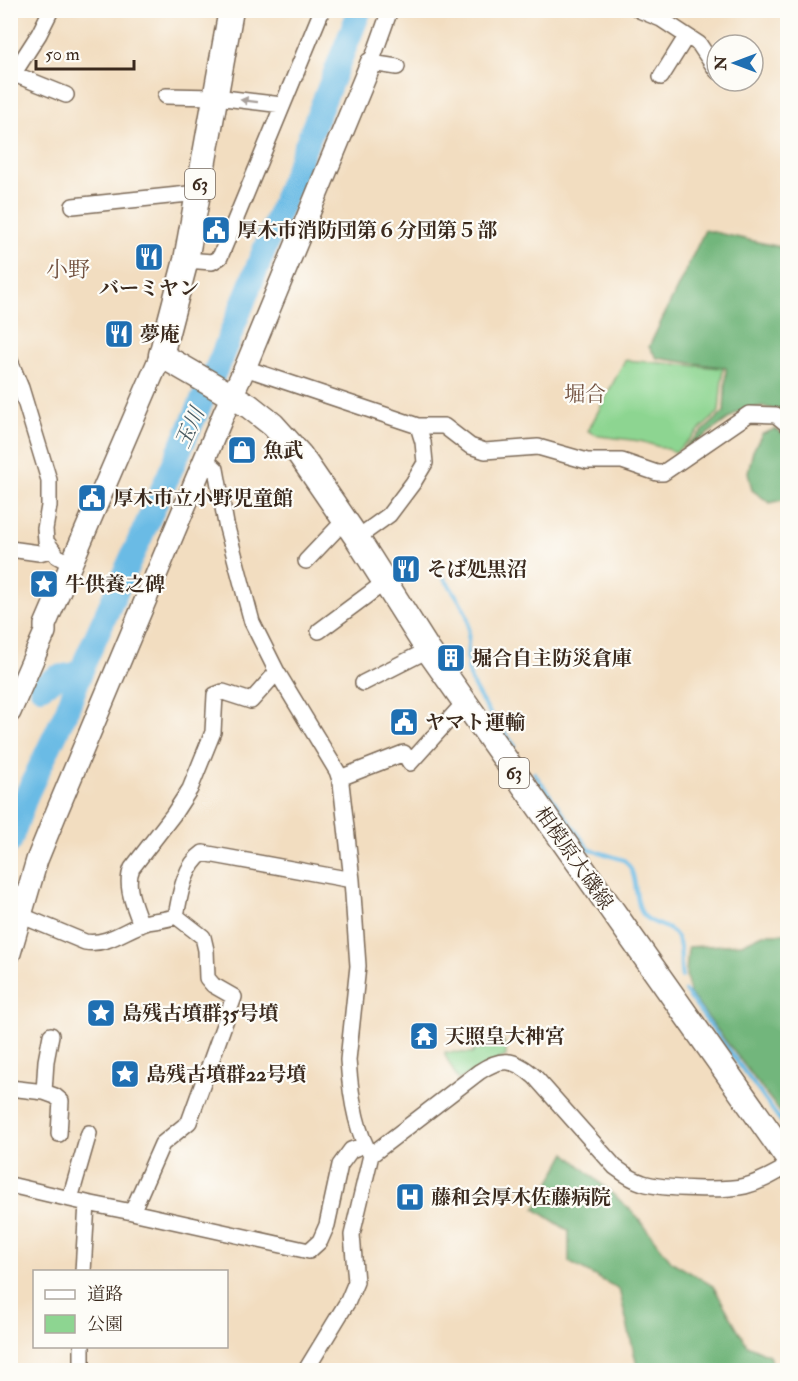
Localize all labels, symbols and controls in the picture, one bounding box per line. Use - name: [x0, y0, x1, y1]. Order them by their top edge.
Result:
- scale bar: [36, 33, 134, 71]
- north arrow: [705, 33, 765, 93]
- text: 50 m: [45, 43, 80, 66]
- text: N: [711, 55, 731, 71]
- one-way arrow: [240, 96, 259, 106]
- road number: 63: [185, 169, 215, 199]
- public building icon: 厚木市消防団第６分団第５部: [200, 214, 232, 246]
- place label: 厚木市消防団第６分団第５部: [237, 218, 497, 243]
- restaurant icon: バーミヤン: [133, 241, 165, 273]
- district label: 小野: [46, 256, 90, 284]
- place label: バーミヤン: [99, 276, 199, 301]
- restaurant icon: 夢庵: [103, 318, 135, 350]
- place label: 夢庵: [140, 322, 180, 347]
- district label: 堀合: [564, 381, 606, 408]
- water label: 玉川: [169, 401, 212, 453]
- shop icon: 魚武: [226, 434, 258, 466]
- place label: 魚武: [263, 438, 303, 463]
- public building icon: 厚木市立小野児童館: [76, 482, 108, 514]
- place label: 厚木市立小野児童館: [113, 486, 293, 511]
- restaurant icon: そば処黒沼: [390, 553, 422, 585]
- place label: そば処黒沼: [427, 557, 527, 582]
- place icon: 牛供養之碑: [28, 568, 60, 600]
- place label: 牛供養之碑: [65, 572, 165, 597]
- building icon: 堀合自主防災倉庫: [435, 642, 467, 674]
- place label: 堀合自主防災倉庫: [472, 646, 632, 671]
- public building icon: ヤマト運輸: [388, 706, 420, 738]
- place label: ヤマト運輸: [425, 710, 525, 735]
- road number: 63: [499, 758, 529, 788]
- street label: 相模原大磯線: [529, 802, 619, 914]
- place icon: 島残古墳群35号墳: [85, 997, 117, 1029]
- place label: 島残古墳群35号墳: [122, 1001, 278, 1026]
- temple icon: 天照皇大神宮: [408, 1020, 440, 1052]
- place label: 天照皇大神宮: [445, 1024, 565, 1049]
- place icon: 島残古墳群22号墳: [109, 1058, 141, 1090]
- place label: 島残古墳群22号墳: [146, 1062, 306, 1087]
- hospital icon: 藤和会厚木佐藤病院: [394, 1181, 426, 1213]
- place label: 藤和会厚木佐藤病院: [431, 1185, 611, 1210]
- legend: [33, 1270, 228, 1348]
- text: 道路: [87, 1283, 123, 1306]
- text: 公園: [87, 1313, 123, 1336]

